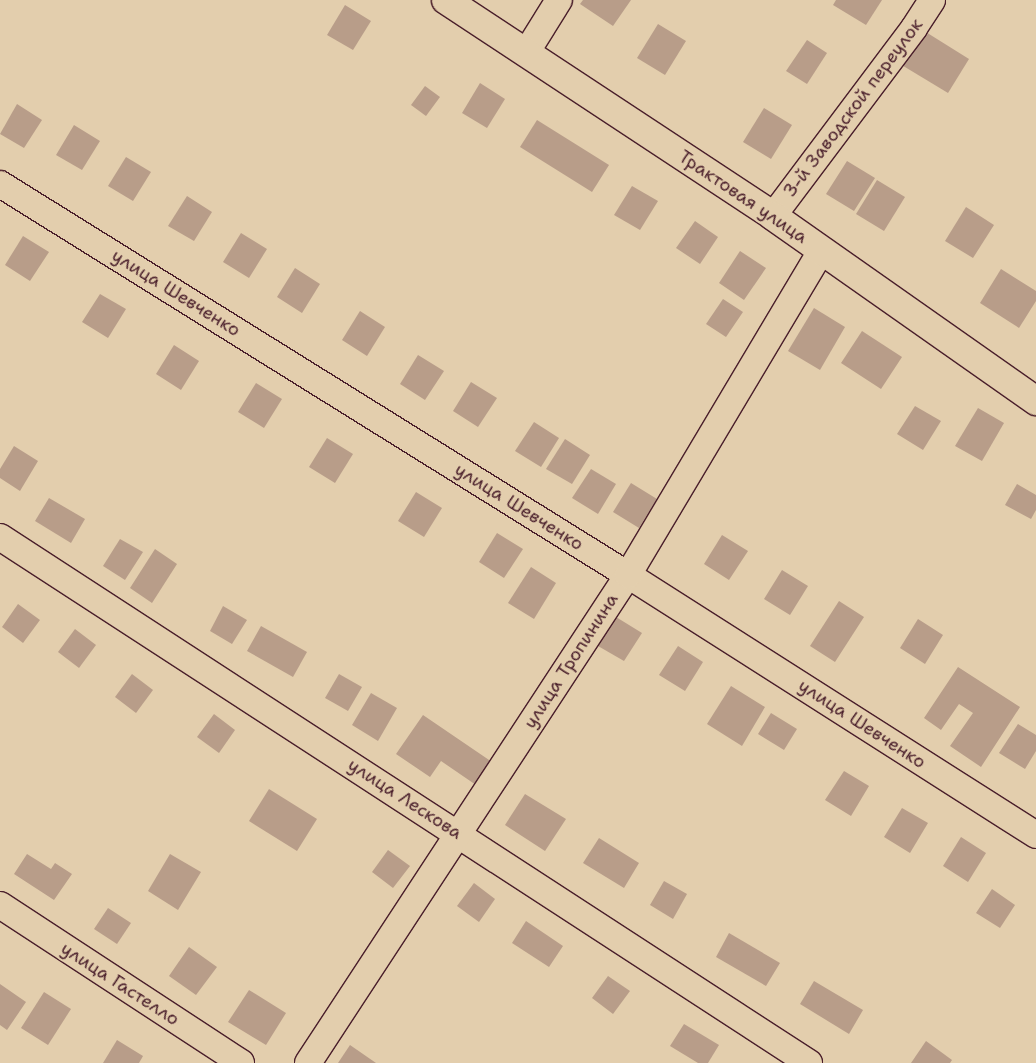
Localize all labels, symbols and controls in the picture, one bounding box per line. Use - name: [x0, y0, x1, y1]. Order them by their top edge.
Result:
- street label: 3-й Заводской переулок: [779, 14, 927, 202]
- street label: Трактовая улица: [674, 146, 812, 248]
- street label: улица Шевченко: [108, 245, 244, 341]
- street label: улица Шевченко: [451, 459, 587, 555]
- street label: улица Тропинина: [519, 589, 623, 733]
- street label: улица Шевченко: [794, 675, 930, 773]
- street label: улица Лескова: [344, 754, 466, 844]
- street label: улица Гастелло: [57, 938, 183, 1030]

